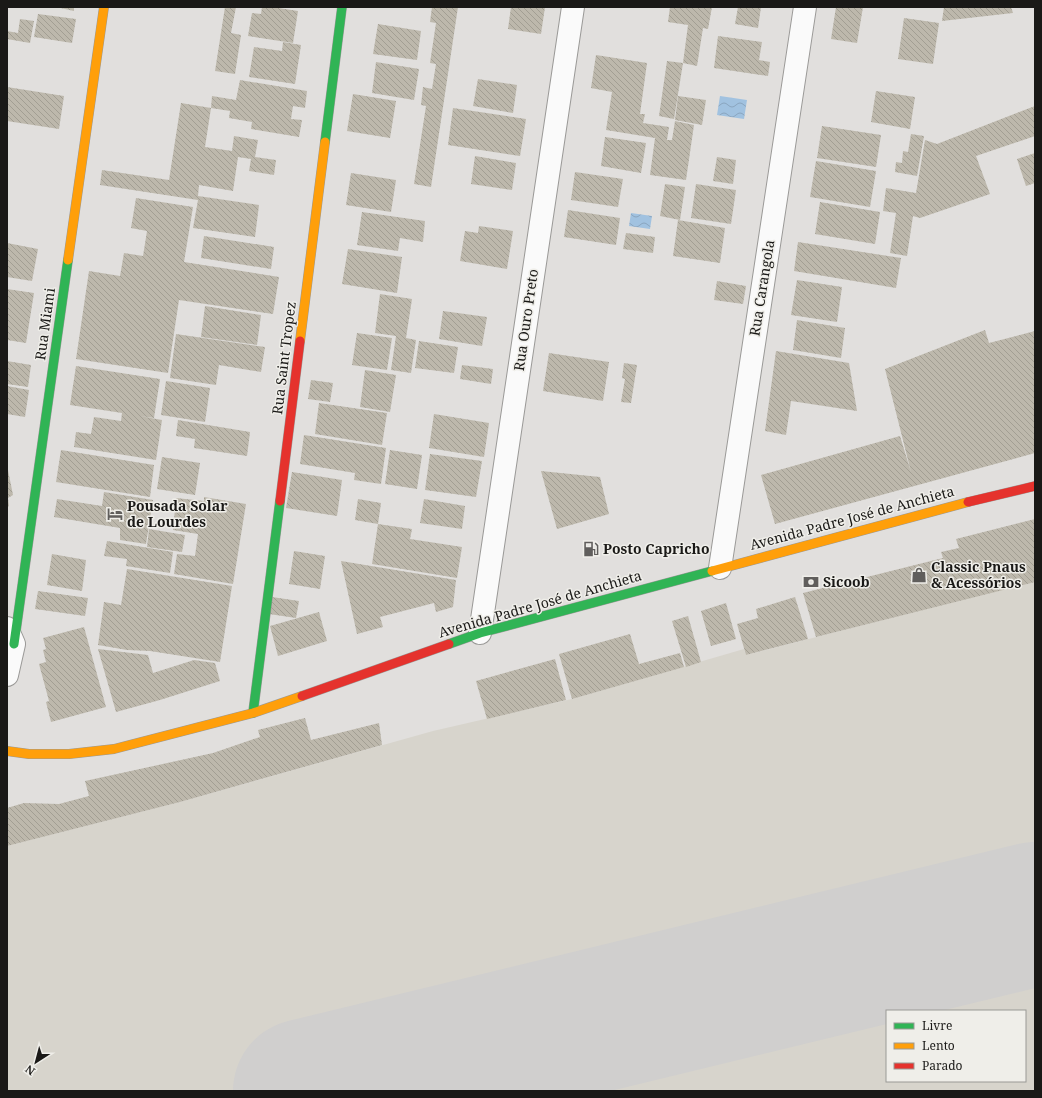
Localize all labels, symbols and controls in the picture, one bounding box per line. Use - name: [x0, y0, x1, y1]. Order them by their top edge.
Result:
- street label: Rua Carangola: [745, 238, 779, 337]
- street label: Rua Ouro Preto: [509, 268, 542, 372]
- street label: Rua Miami: [30, 286, 59, 361]
- street label: Rua Saint Tropez: [267, 300, 300, 416]
- street label: Avenida Padre José de Anchieta: [748, 481, 956, 554]
- place label: Pousada Solar de Lourdes: [127, 496, 228, 531]
- hotel icon: Pousada Solar de Lourdes: [106, 505, 124, 523]
- place label: Posto Capricho: [603, 539, 710, 558]
- fuel station icon: Posto Capricho: [582, 540, 600, 558]
- place label: Classic Pnaus & Acessórios: [931, 557, 1026, 592]
- street label: Avenida Padre José de Anchieta: [436, 565, 644, 642]
- shop icon: Classic Pnaus & Acessórios: [910, 566, 928, 584]
- place label: Sicoob: [823, 572, 870, 591]
- bank icon: Sicoob: [802, 573, 820, 591]
- legend: [886, 1010, 1026, 1082]
- text: Livre: [922, 1017, 952, 1034]
- text: Lento: [922, 1037, 955, 1054]
- north arrow: [16, 1042, 56, 1082]
- text: Parado: [922, 1057, 963, 1074]
- text: N: [22, 1062, 38, 1079]

